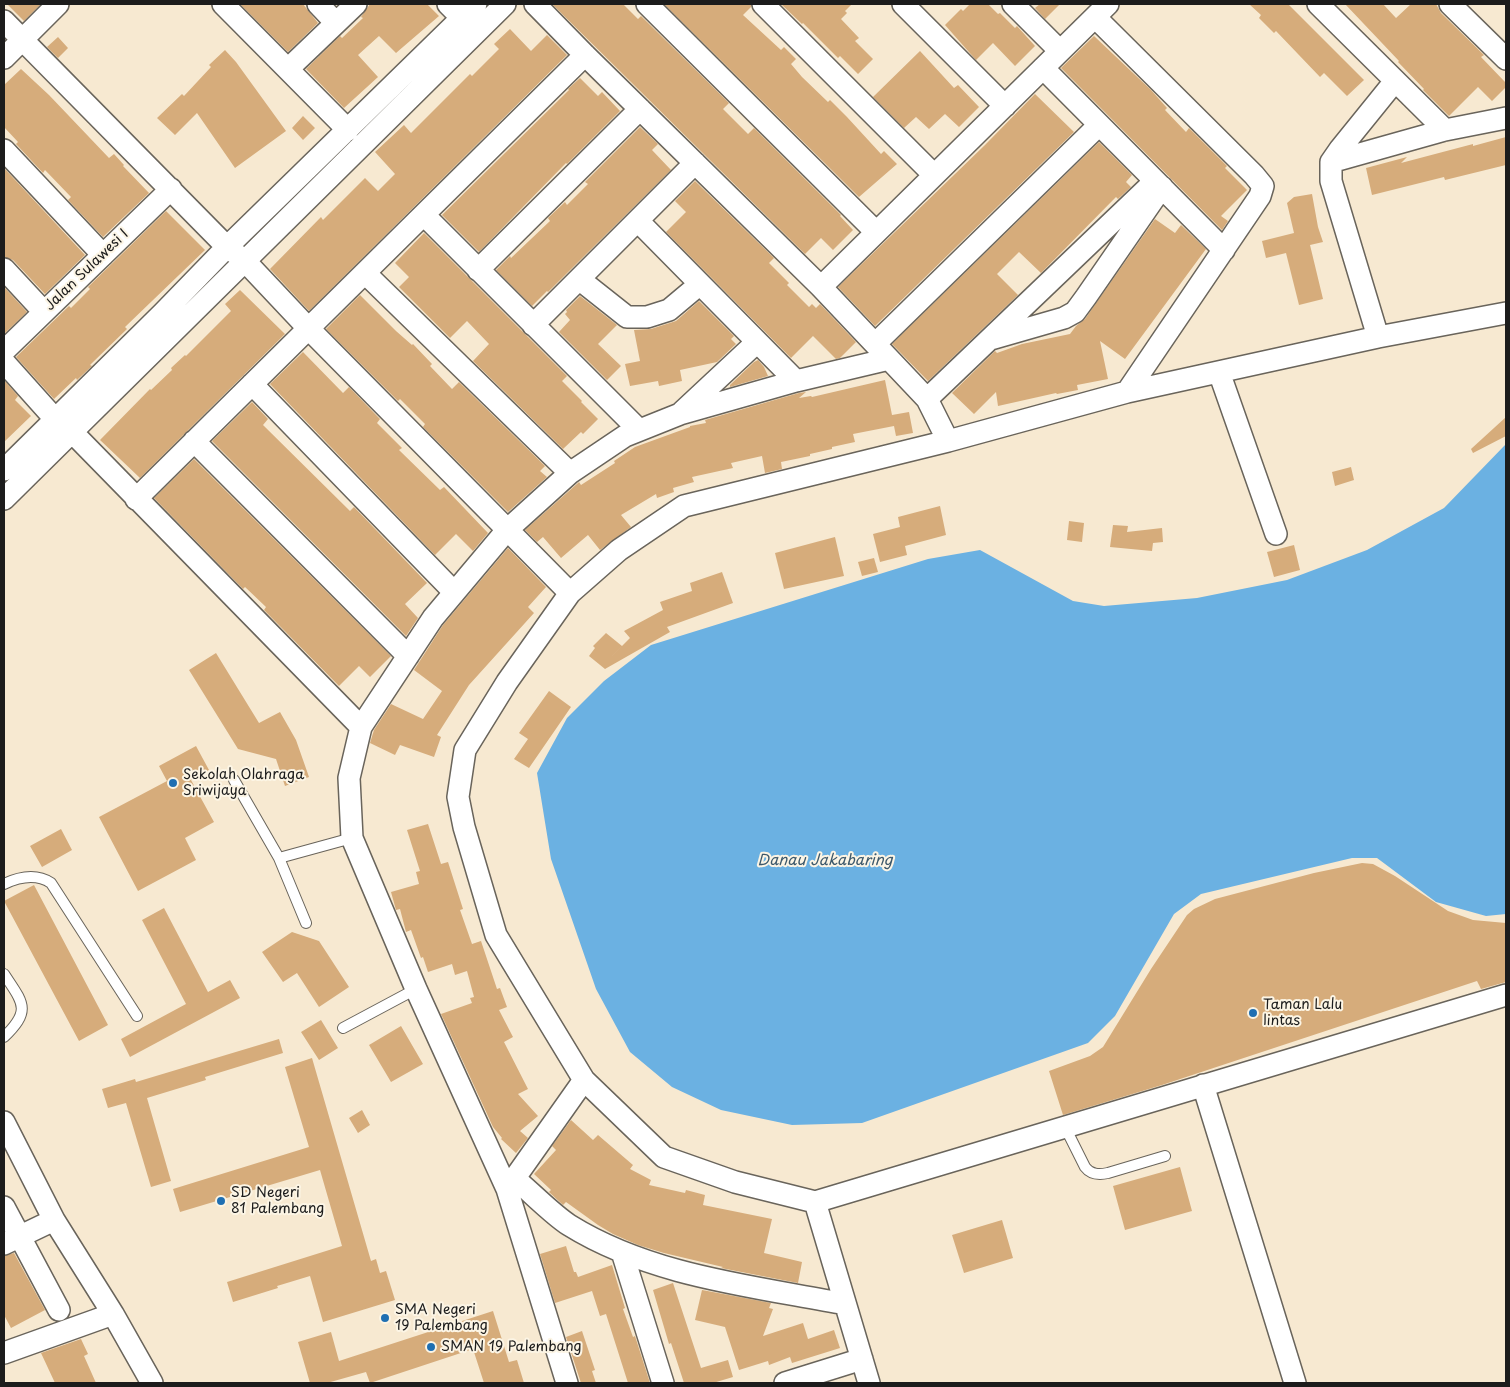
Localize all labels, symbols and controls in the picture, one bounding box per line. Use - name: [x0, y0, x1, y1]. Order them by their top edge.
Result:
- street label: Jalan Sulawesi I: [42, 226, 132, 314]
- place label: Sekolah Olahraga Sriwijaya: [183, 767, 304, 800]
- marker: Sekolah Olahraga Sriwijaya: [167, 777, 179, 789]
- water label: Danau Jakabaring: [758, 852, 892, 870]
- place label: Taman Lalu lintas: [1263, 997, 1342, 1030]
- marker: Taman Lalu lintas: [1247, 1007, 1259, 1019]
- place label: SD Negeri 81 Palembang: [231, 1185, 324, 1218]
- marker: SD Negeri 81 Palembang: [215, 1195, 227, 1207]
- place label: SMA Negeri 19 Palembang: [395, 1302, 488, 1334]
- marker: SMA Negeri 19 Palembang: [379, 1312, 391, 1324]
- place label: SMAN 19 Palembang: [441, 1339, 582, 1355]
- marker: SMAN 19 Palembang: [425, 1341, 437, 1353]

